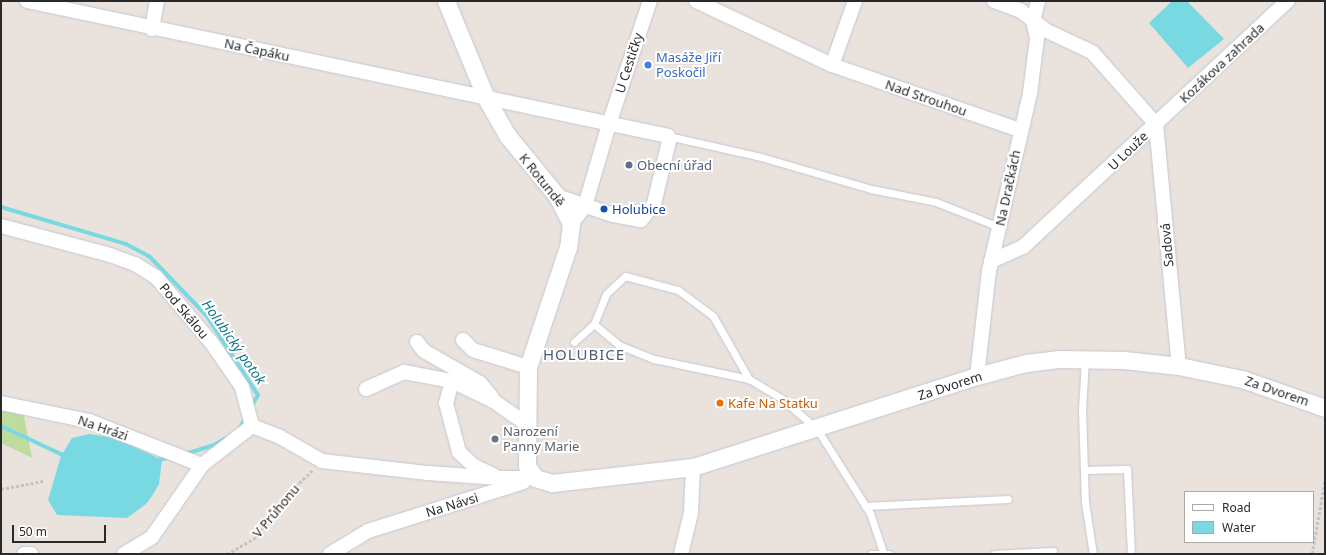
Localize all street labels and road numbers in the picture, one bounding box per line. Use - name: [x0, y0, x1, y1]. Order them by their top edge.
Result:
- street label: Kozákova zahrada: [1176, 20, 1268, 106]
- street label: U Cestičky: [612, 31, 646, 95]
- street label: Na Čapáku: [223, 35, 291, 65]
- street label: Nad Strouhou: [883, 77, 969, 119]
- street label: U Louže: [1105, 128, 1151, 174]
- street label: Na Dračkách: [992, 149, 1024, 227]
- street label: K Rotundě: [516, 150, 568, 210]
- street label: Sadová: [1157, 222, 1177, 268]
- street label: Pod Skálou: [156, 280, 212, 342]
- street label: Za Dvorem: [916, 368, 984, 404]
- street label: Za Dvorem: [1243, 373, 1311, 409]
- street label: Na Hrázi: [76, 412, 130, 444]
- street label: V Průhonu: [249, 481, 303, 541]
- street label: Na Návsi: [424, 490, 480, 520]

